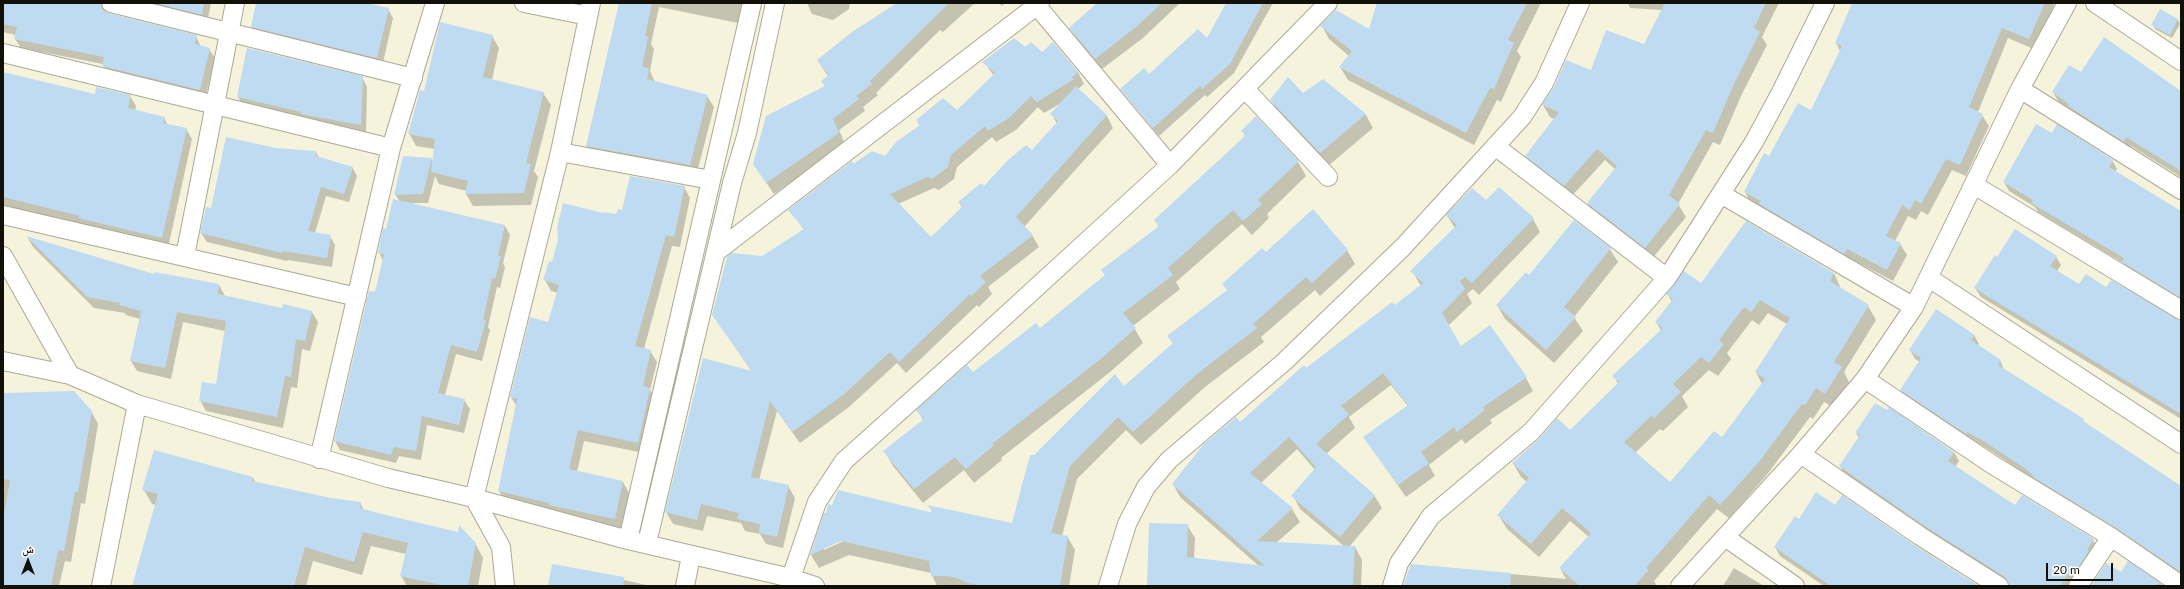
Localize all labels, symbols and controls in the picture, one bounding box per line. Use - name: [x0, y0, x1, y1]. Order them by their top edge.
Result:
- north arrow: [8, 541, 48, 581]
- text: ش: [22, 542, 34, 555]
- scale bar: [2048, 555, 2115, 581]
- text: 20 m: [2053, 562, 2080, 577]

